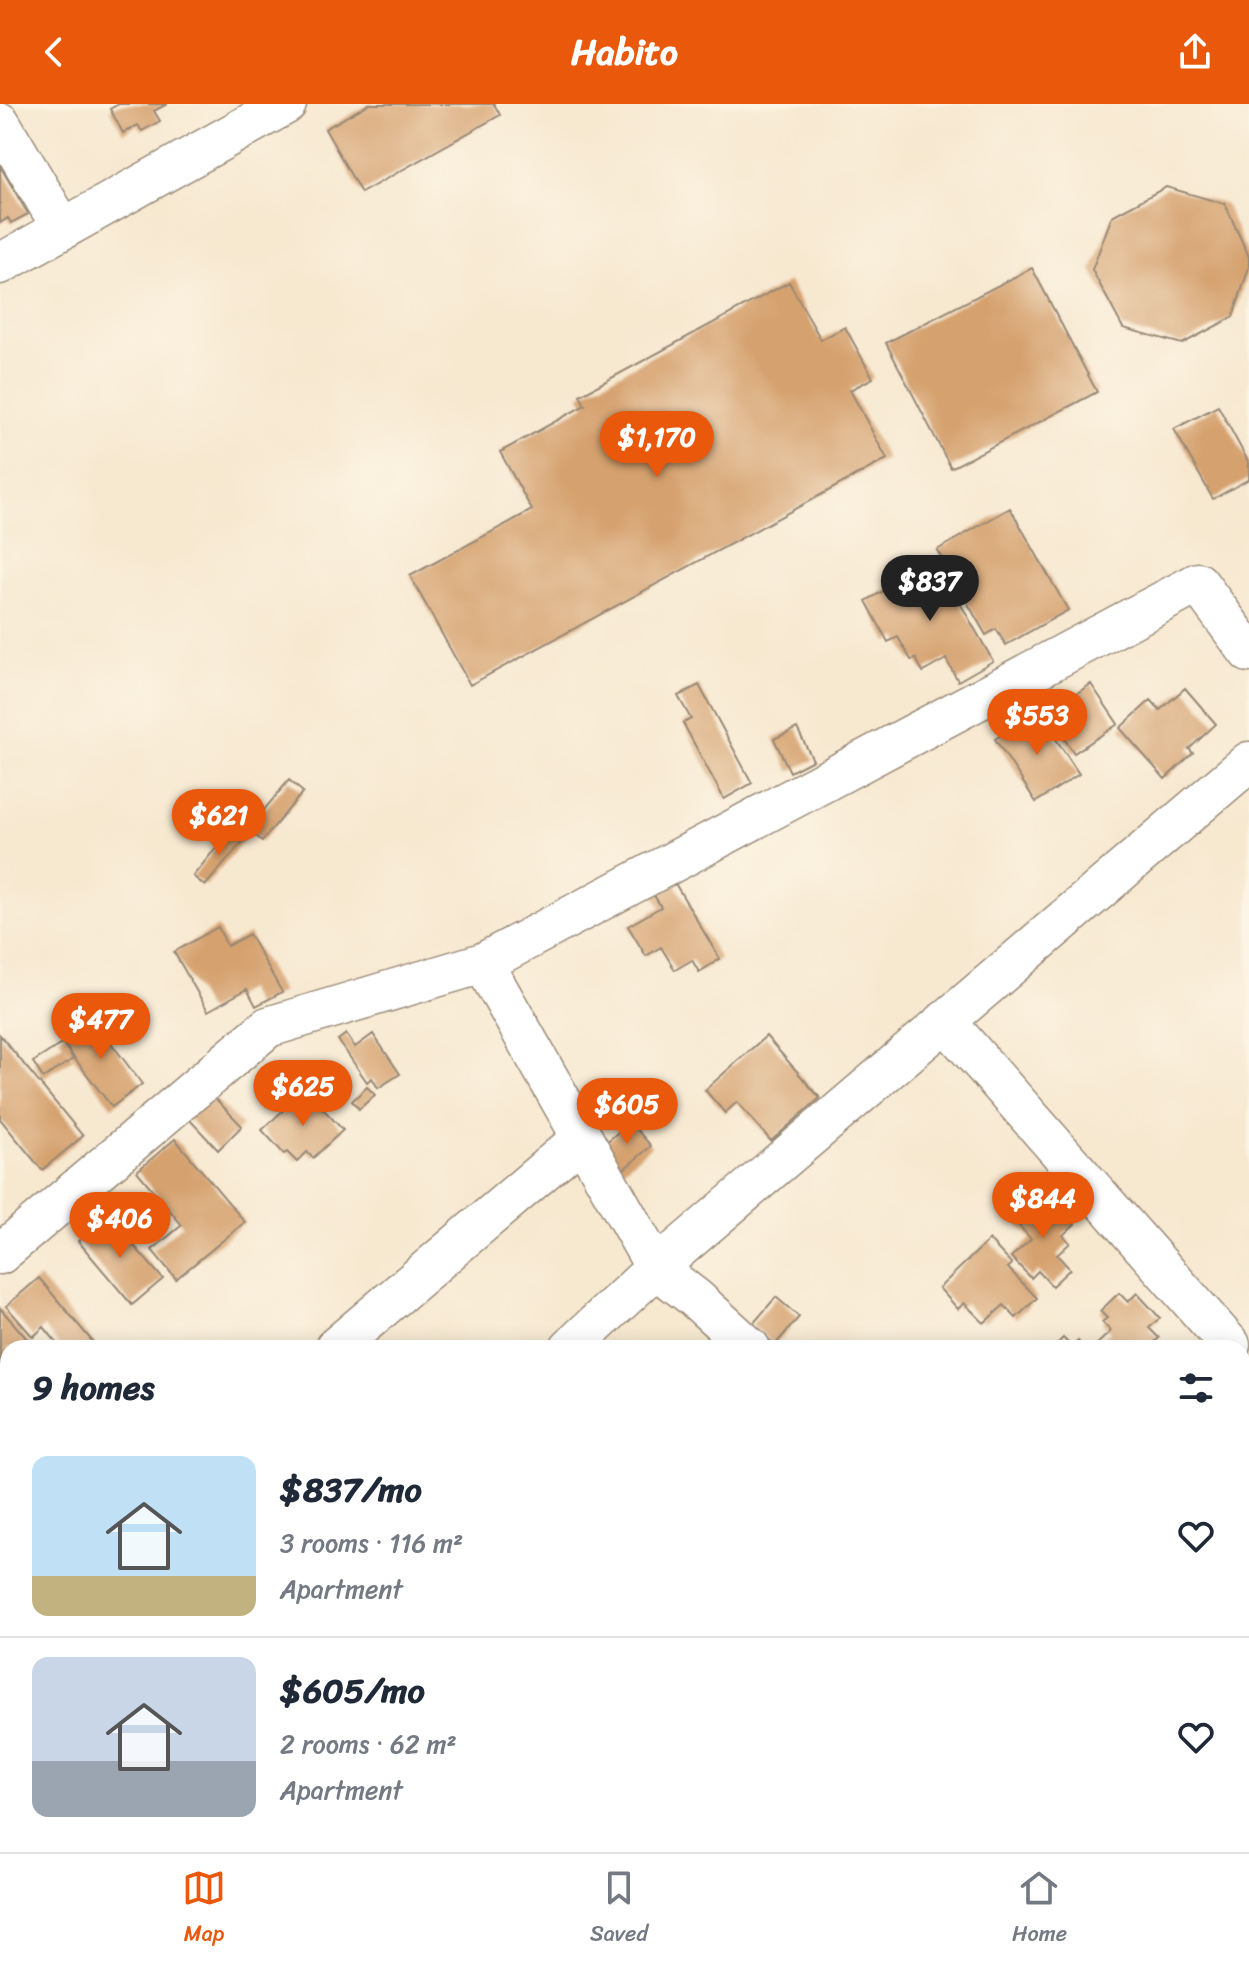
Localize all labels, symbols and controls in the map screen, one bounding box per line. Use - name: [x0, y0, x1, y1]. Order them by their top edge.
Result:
- text: Habito: [571, 20, 678, 84]
- icon: back: [32, 30, 76, 74]
- icon: share: [1173, 30, 1217, 74]
- pin: $1,170: [592, 411, 722, 479]
- text: $1,170: [618, 414, 696, 460]
- pin: $837: [883, 555, 977, 623]
- text: $837: [899, 558, 961, 604]
- pin: $553: [990, 689, 1084, 757]
- text: $553: [1005, 692, 1069, 738]
- pin: $621: [172, 789, 266, 857]
- text: $621: [190, 792, 248, 838]
- pin: $477: [54, 993, 148, 1061]
- text: $477: [69, 996, 133, 1042]
- pin: $625: [256, 1060, 350, 1128]
- text: $625: [271, 1063, 335, 1109]
- pin: $605: [580, 1078, 674, 1146]
- text: $605: [595, 1081, 659, 1127]
- pin: $844: [996, 1172, 1090, 1240]
- text: $844: [1010, 1175, 1076, 1221]
- pin: $406: [73, 1192, 167, 1260]
- text: $406: [88, 1195, 152, 1241]
- text: 9 homes: [32, 1358, 154, 1418]
- icon: filters: [1174, 1366, 1218, 1410]
- text: $837/mo: [280, 1460, 422, 1520]
- icon: home: [96, 1488, 192, 1584]
- icon: heart: [1174, 1514, 1218, 1558]
- text: 3 rooms · 116 m²: [280, 1520, 463, 1566]
- text: Apartment: [280, 1566, 403, 1612]
- text: $605/mo: [280, 1661, 425, 1721]
- icon: home: [96, 1689, 192, 1785]
- icon: heart: [1174, 1715, 1218, 1759]
- text: 2 rooms · 62 m²: [280, 1721, 457, 1767]
- text: Apartment: [280, 1767, 403, 1813]
- tab: Map: [182, 1866, 226, 1953]
- tab: Saved: [590, 1866, 648, 1953]
- tab: Home: [1012, 1866, 1067, 1953]

